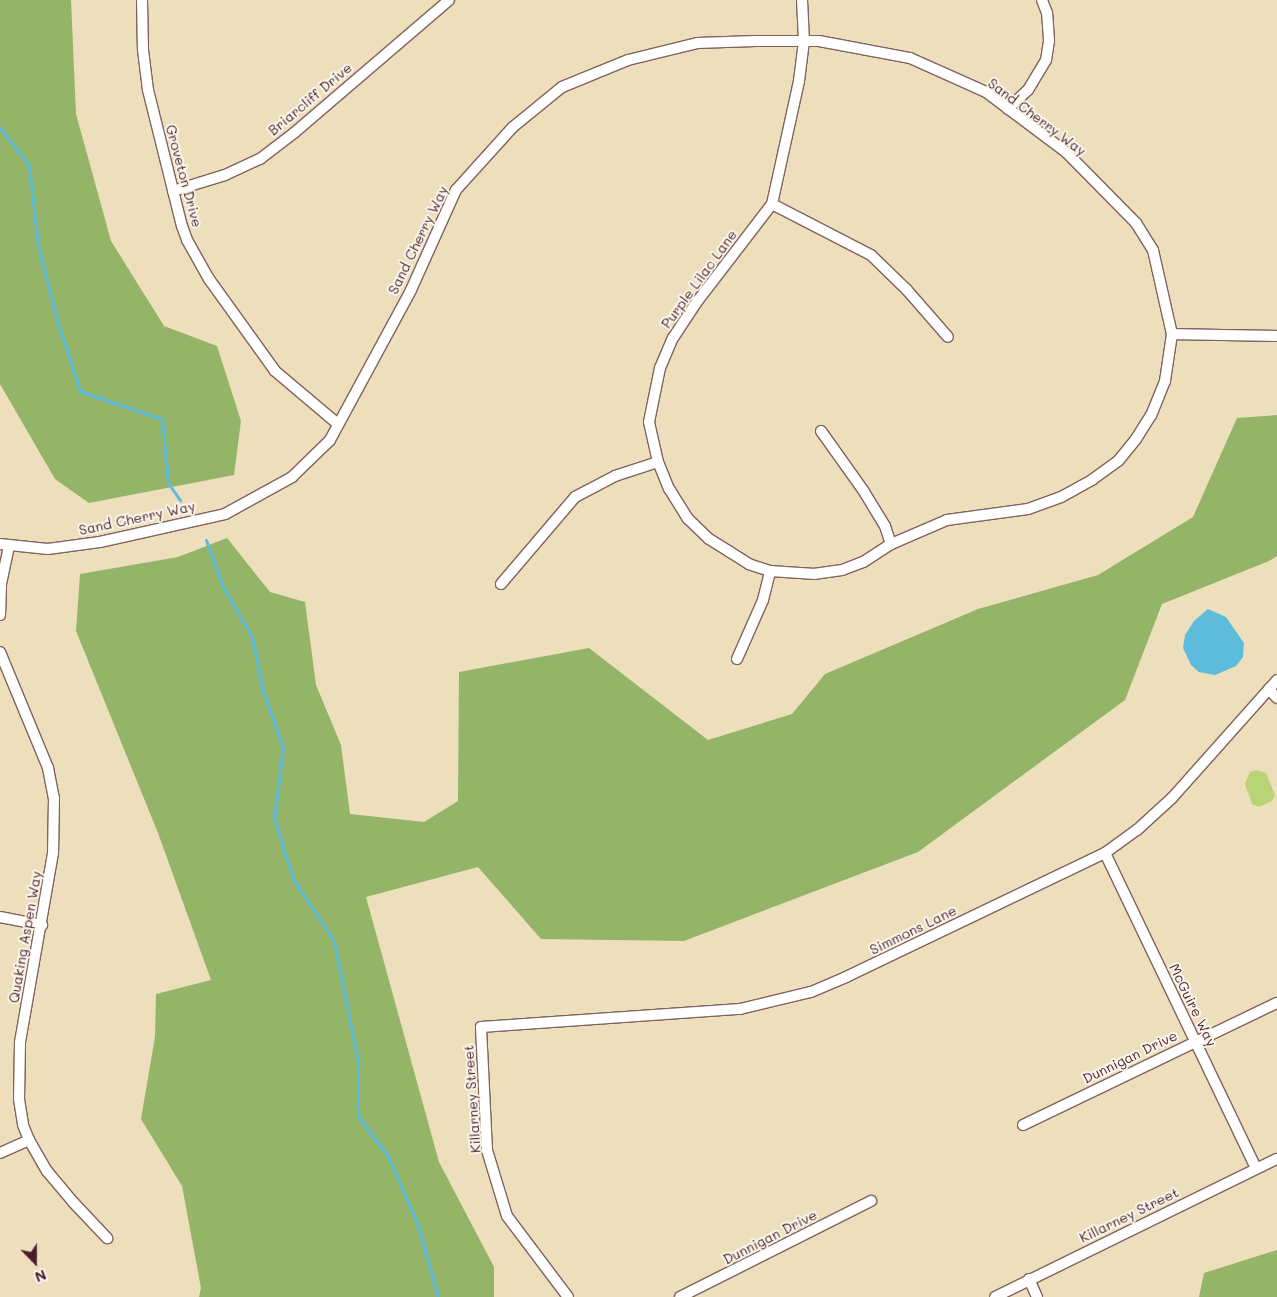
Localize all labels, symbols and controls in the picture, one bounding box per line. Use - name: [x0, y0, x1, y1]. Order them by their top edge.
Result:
- street label: Briarcliff Drive: [265, 59, 355, 139]
- street label: Sand Cherry Way: [985, 75, 1089, 159]
- street label: Groveton Drive: [162, 123, 206, 229]
- street label: Sand Cherry Way: [384, 183, 452, 297]
- street label: Purple Lilac Lane: [658, 226, 740, 332]
- street label: Sand Cherry Way: [77, 497, 197, 539]
- street label: Quaking Aspen Way: [5, 870, 45, 1004]
- street label: Simmons Lane: [867, 902, 959, 958]
- street label: McGuire Way: [1166, 961, 1220, 1049]
- street label: Dunnigan Drive: [1080, 1027, 1180, 1087]
- street label: Killarney Street: [460, 1044, 484, 1154]
- street label: Killarney Street: [1077, 1184, 1181, 1246]
- street label: Dunnigan Drive: [720, 1206, 820, 1268]
- north arrow: [10, 1237, 60, 1287]
- text: N: [32, 1266, 49, 1287]

